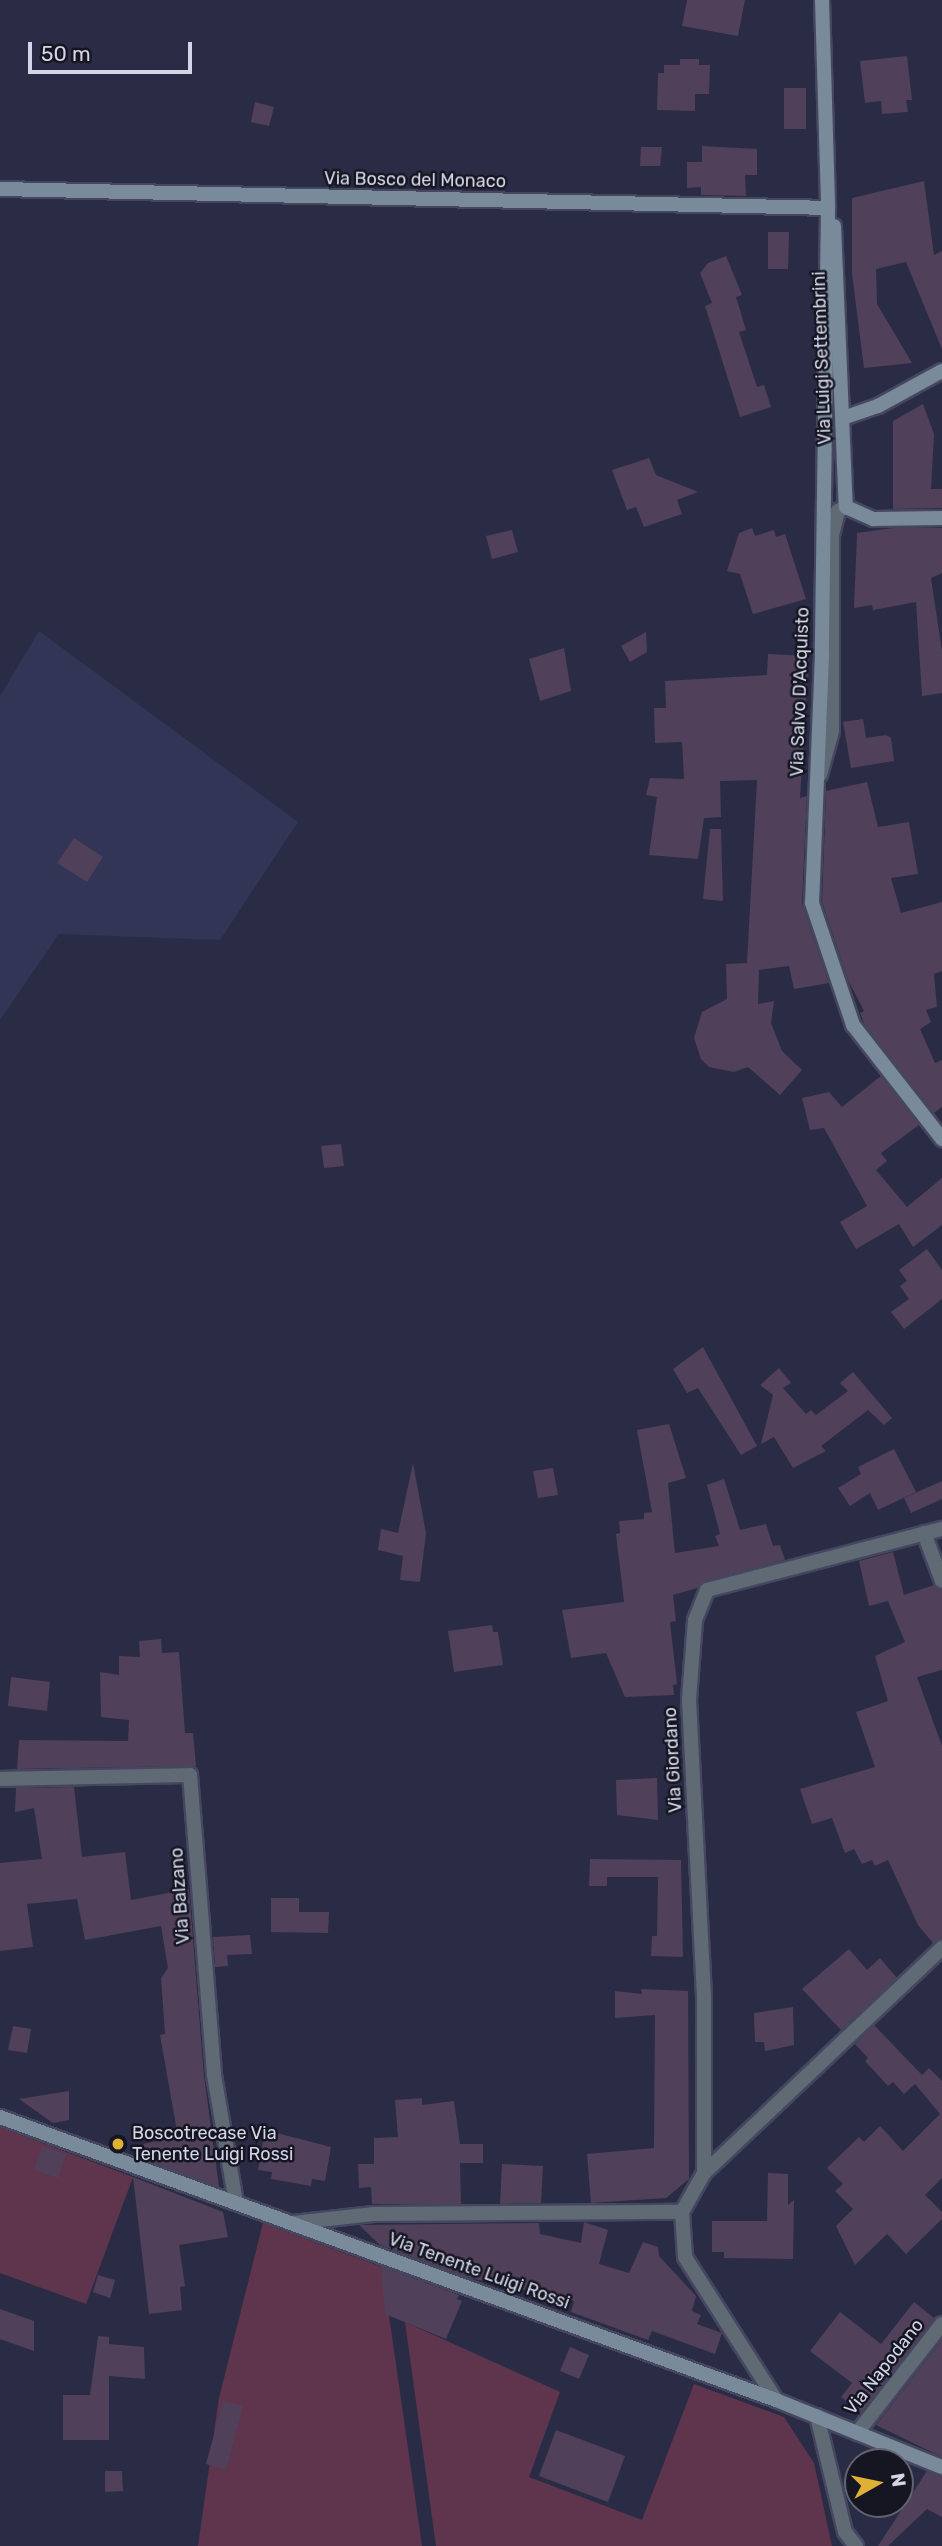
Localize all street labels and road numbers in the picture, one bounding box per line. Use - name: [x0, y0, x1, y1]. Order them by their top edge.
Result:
- street label: Via Bosco del Monaco: [324, 168, 506, 192]
- street label: Via Luigi Settembrini: [808, 271, 836, 445]
- street label: Via Salvo D'Acquisto: [786, 607, 814, 777]
- street label: Via Giordano: [659, 1707, 687, 1813]
- street label: Via Balzano: [166, 1847, 194, 1945]
- street label: Via Tenente Luigi Rossi: [385, 2228, 573, 2314]
- street label: Via Napodano: [840, 2315, 928, 2419]

